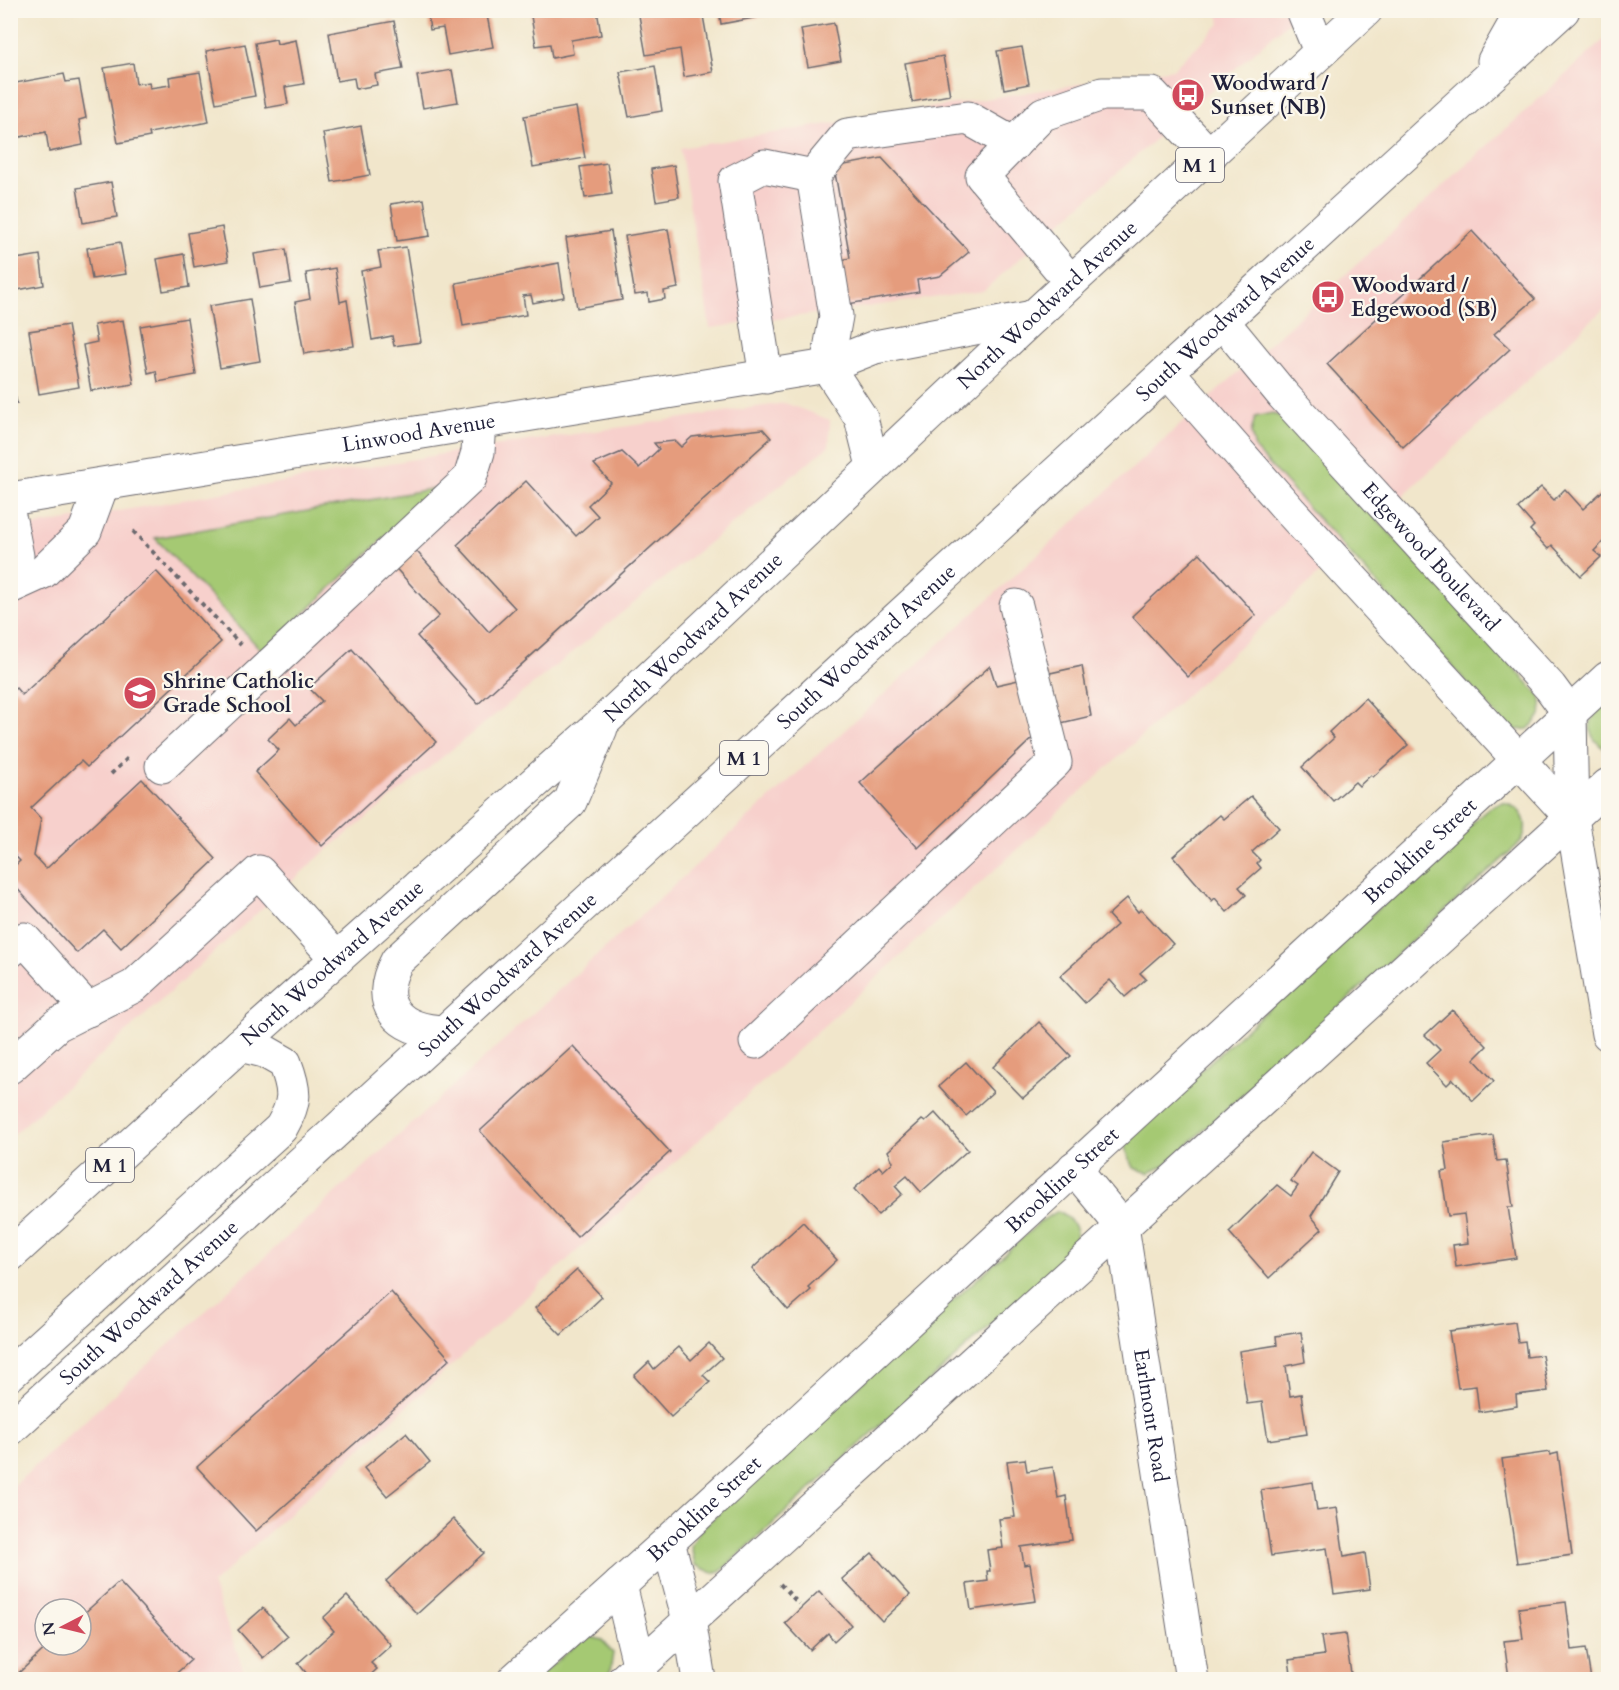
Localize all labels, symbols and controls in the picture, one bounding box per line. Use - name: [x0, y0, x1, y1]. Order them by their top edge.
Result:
- place label: Woodward / Sunset (NB): [1210, 69, 1329, 122]
- bus stop icon: Woodward / Sunset (NB): [1170, 77, 1206, 113]
- road number: M 1: [1176, 148, 1224, 182]
- street label: North Woodward Avenue: [951, 213, 1144, 396]
- street label: South Woodward Avenue: [1129, 229, 1321, 408]
- place label: Woodward / Edgewood (SB): [1350, 271, 1498, 324]
- bus stop icon: Woodward / Edgewood (SB): [1310, 279, 1346, 315]
- street label: Linwood Avenue: [340, 406, 497, 459]
- street label: Edgewood Boulevard: [1355, 476, 1507, 638]
- street label: North Woodward Avenue: [597, 546, 789, 729]
- street label: South Woodward Avenue: [771, 557, 962, 736]
- place label: Shrine Catholic Grade School: [163, 667, 314, 720]
- school or university icon: Shrine Catholic Grade School: [122, 675, 158, 711]
- road number: M 1: [720, 741, 768, 775]
- street label: Brookline Street: [1357, 791, 1483, 911]
- street label: North Woodward Avenue: [234, 873, 430, 1052]
- street label: South Woodward Avenue: [412, 885, 603, 1064]
- street label: Brookline Street: [999, 1120, 1125, 1240]
- road number: M 1: [86, 1148, 134, 1182]
- street label: South Woodward Avenue: [53, 1213, 245, 1391]
- street label: Earlmont Road: [1127, 1347, 1176, 1484]
- street label: Brookline Street: [641, 1449, 768, 1568]
- north arrow: [33, 1597, 93, 1657]
- text: N: [37, 1620, 61, 1637]

